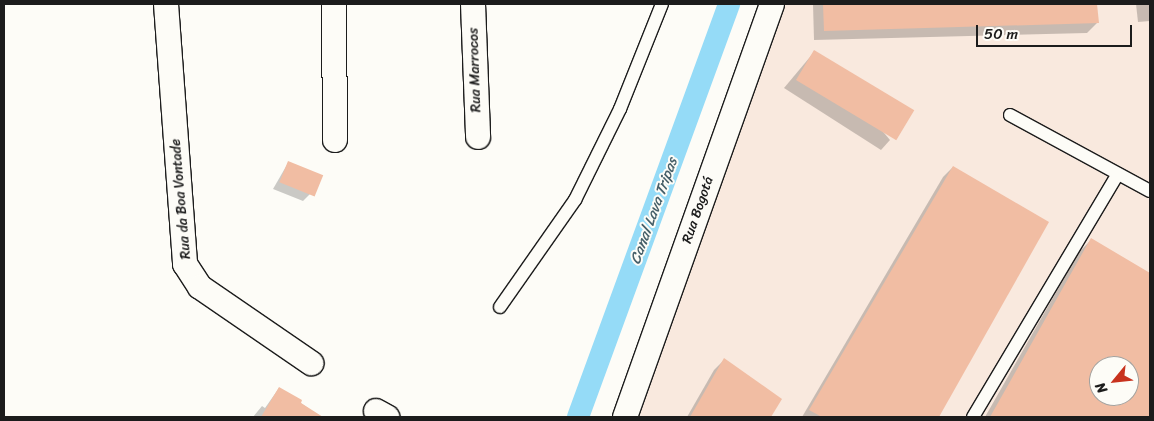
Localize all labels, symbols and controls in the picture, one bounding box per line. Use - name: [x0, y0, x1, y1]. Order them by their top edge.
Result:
- scale bar: [979, 15, 1135, 47]
- text: 50 m: [984, 21, 1018, 47]
- street label: Rua Marrocos: [465, 28, 485, 112]
- street label: Rua da Boa Vontade: [167, 138, 195, 260]
- water label: Canal Lava Tripas: [626, 155, 682, 267]
- street label: Rua Bogotá: [679, 174, 717, 246]
- north arrow: [1089, 356, 1139, 406]
- text: N: [1088, 378, 1115, 398]

